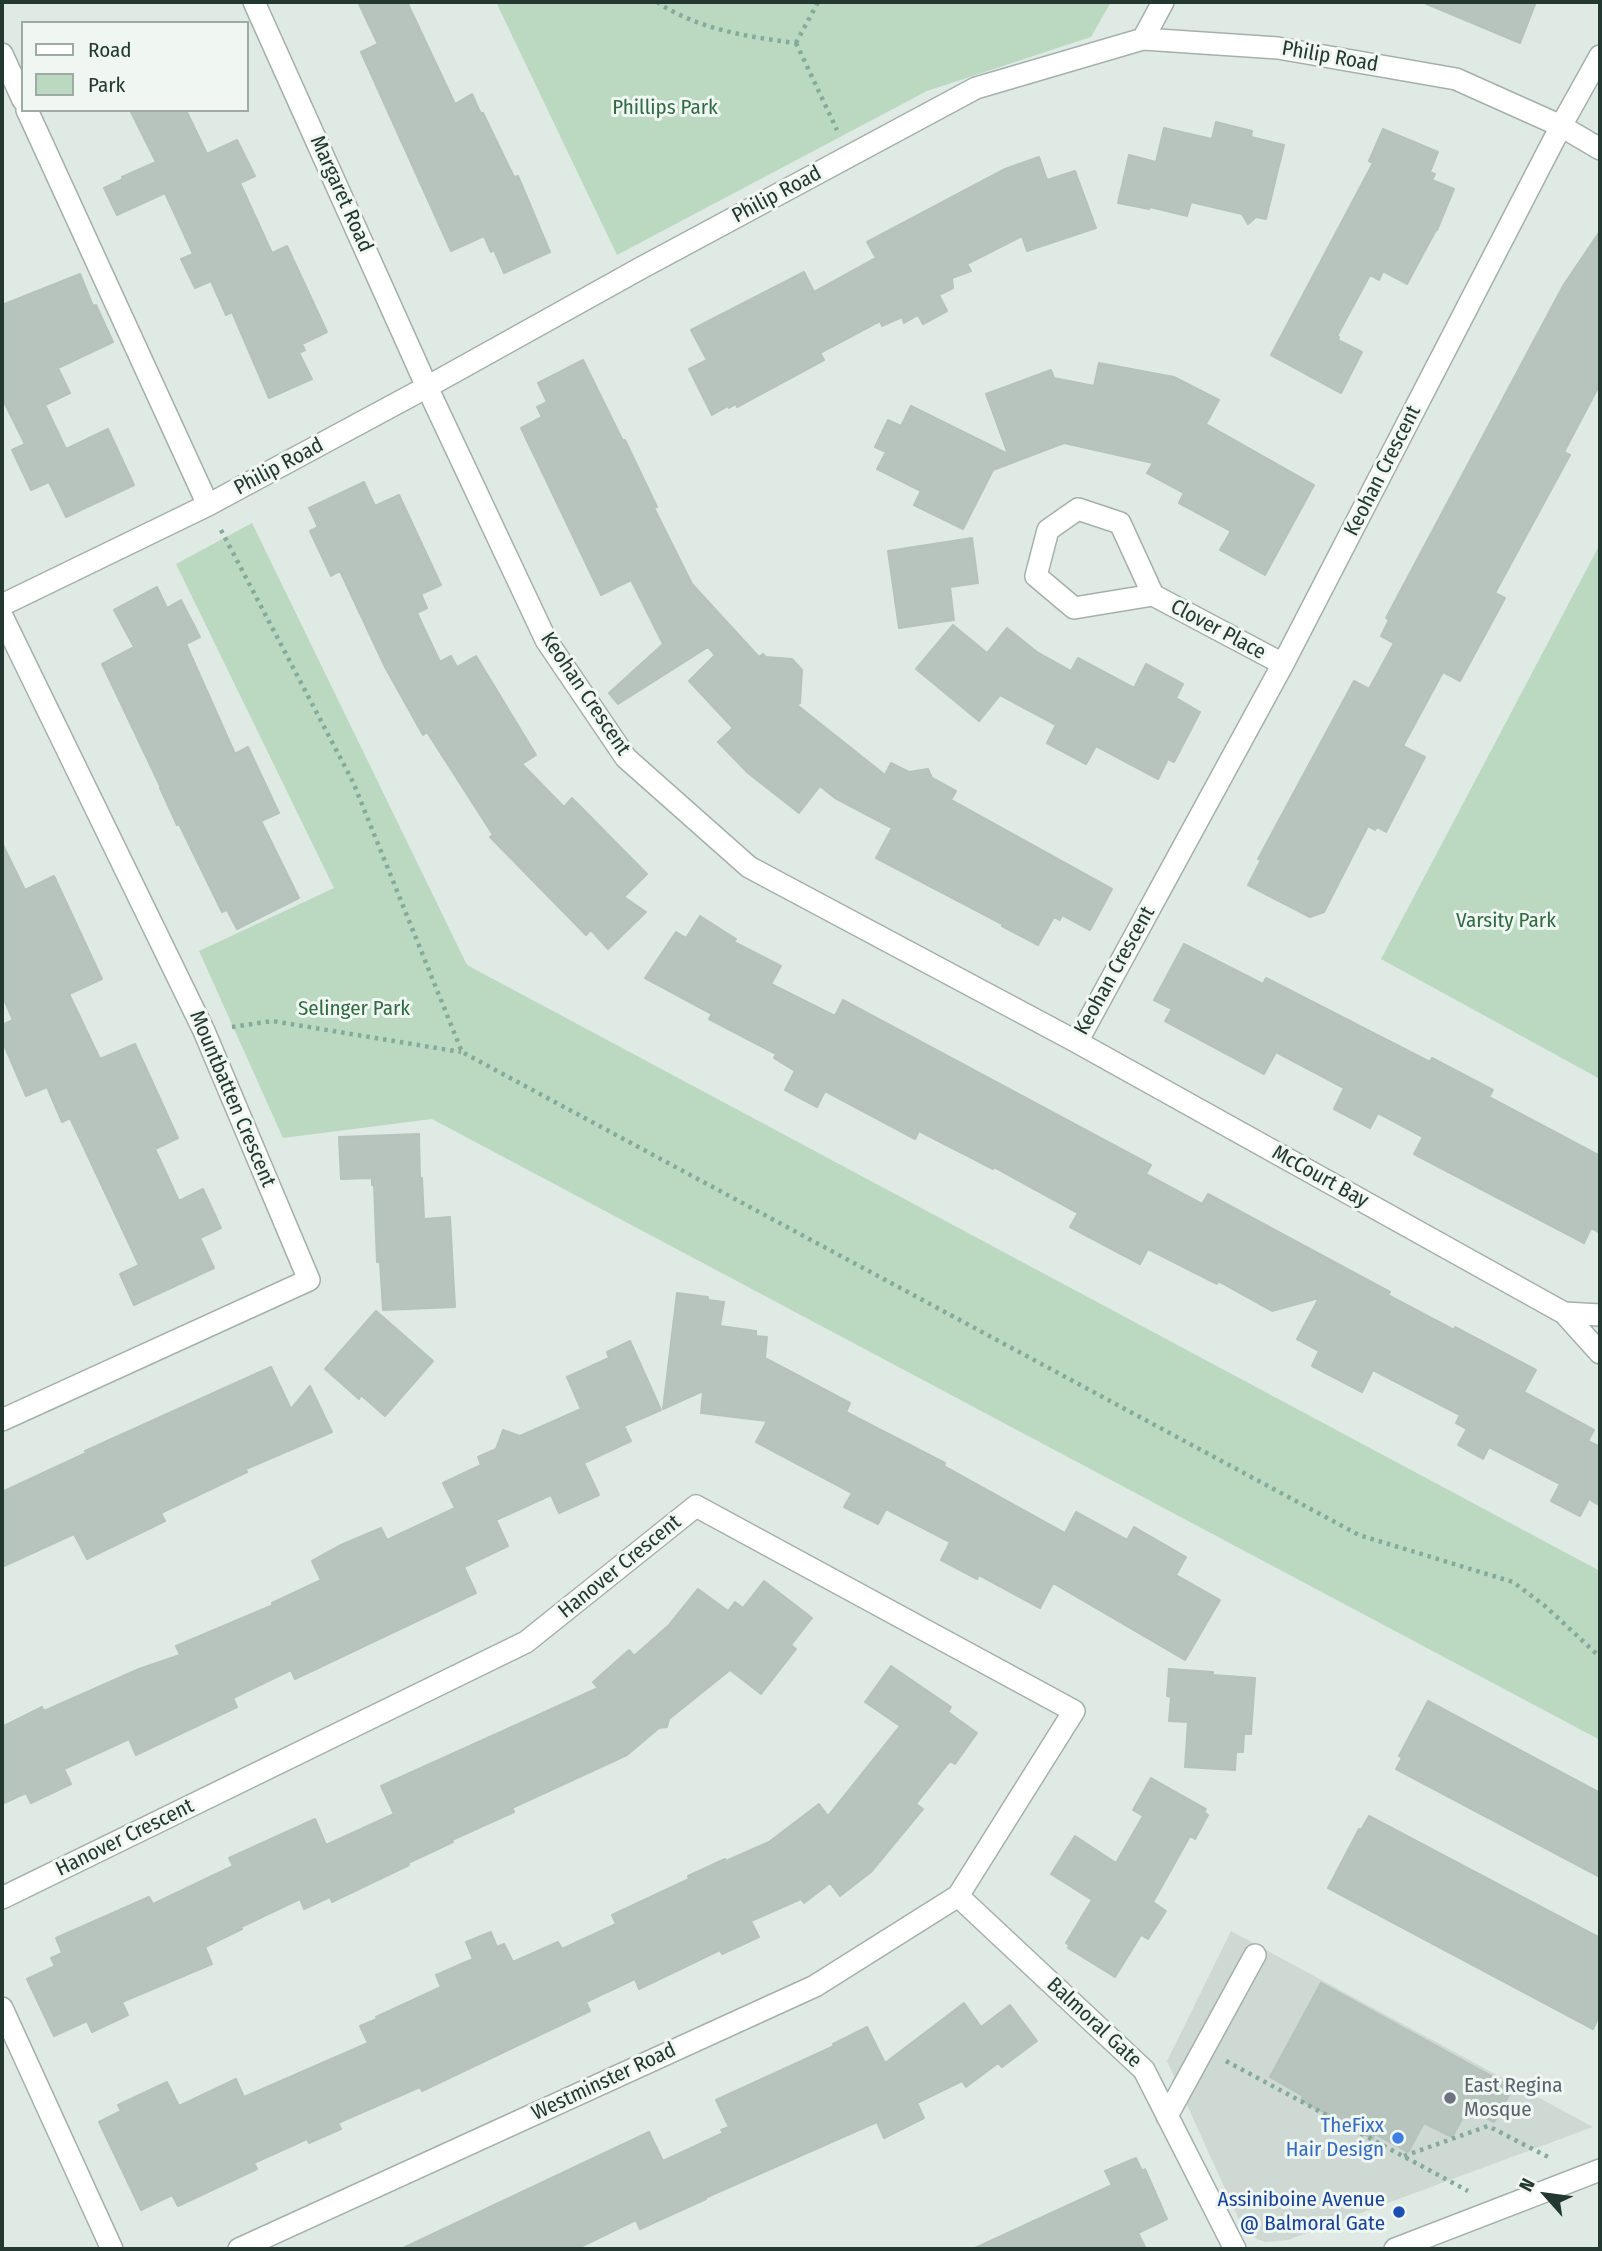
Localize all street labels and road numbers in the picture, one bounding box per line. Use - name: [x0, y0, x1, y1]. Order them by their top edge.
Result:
- street label: Philip Road: [1280, 36, 1380, 78]
- street label: Margaret Road: [304, 132, 378, 256]
- street label: Philip Road: [728, 161, 826, 229]
- street label: Keohan Crescent: [1339, 402, 1427, 540]
- street label: Philip Road: [230, 433, 328, 501]
- street label: Clover Place: [1166, 594, 1270, 666]
- street label: Keohan Crescent: [535, 628, 635, 760]
- street label: Keohan Crescent: [1069, 902, 1161, 1040]
- street label: Mountbatten Crescent: [183, 1007, 281, 1191]
- street label: McCourt Bay: [1267, 1140, 1373, 1214]
- street label: Hanover Crescent: [554, 1510, 686, 1624]
- street label: Hanover Crescent: [52, 1794, 198, 1882]
- street label: Balmoral Gate: [1041, 1973, 1147, 2073]
- street label: Westminster Road: [528, 2038, 680, 2126]

